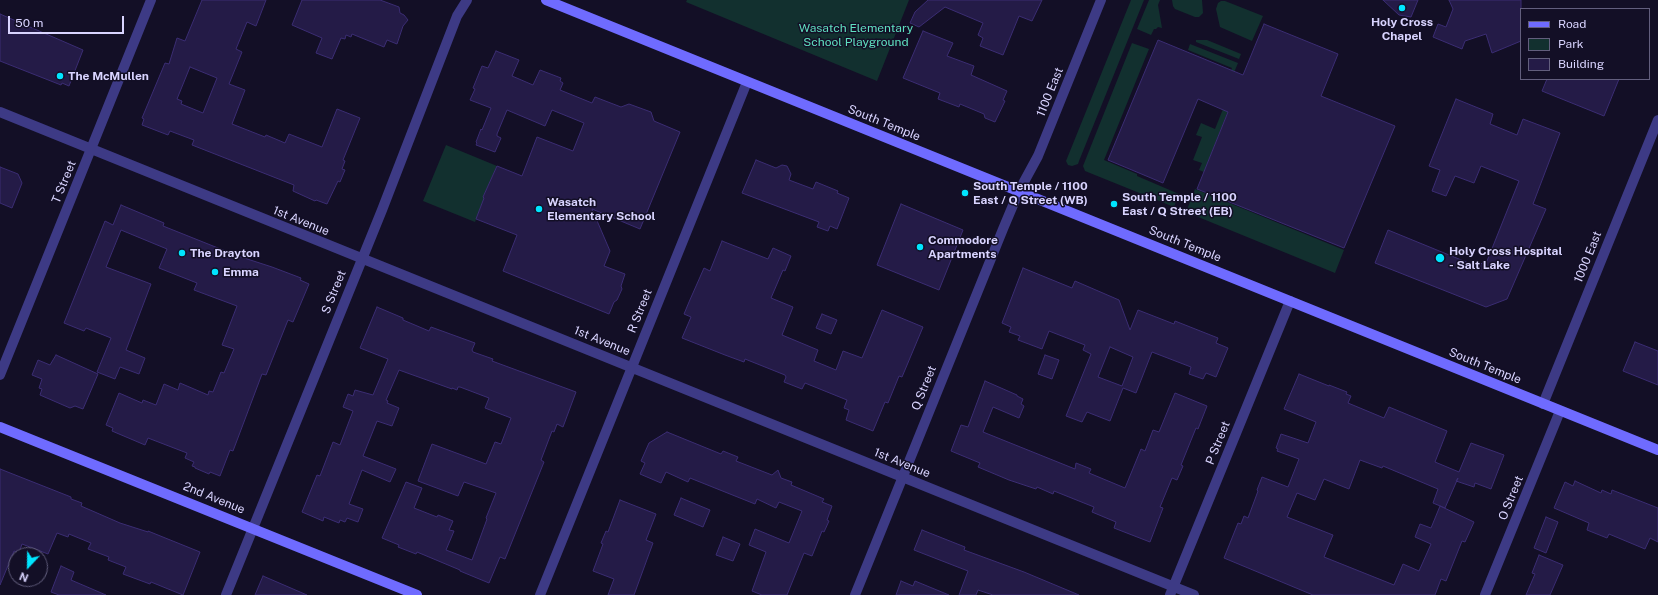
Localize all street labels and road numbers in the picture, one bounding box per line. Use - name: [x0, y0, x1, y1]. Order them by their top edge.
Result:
- street label: 1100 East: [1034, 65, 1066, 119]
- street label: South Temple: [846, 102, 922, 144]
- street label: T Street: [49, 158, 79, 206]
- street label: 1st Avenue: [271, 203, 331, 239]
- street label: South Temple: [1147, 223, 1223, 265]
- street label: 1000 East: [1571, 229, 1605, 285]
- street label: S Street: [319, 268, 349, 316]
- street label: R Street: [625, 287, 655, 335]
- street label: 1st Avenue: [572, 323, 632, 359]
- street label: South Temple: [1447, 345, 1523, 387]
- street label: Q Street: [909, 364, 939, 412]
- street label: P Street: [1203, 419, 1233, 467]
- street label: 1st Avenue: [872, 445, 932, 481]
- street label: O Street: [1496, 474, 1526, 522]
- street label: 2nd Avenue: [181, 479, 247, 517]

